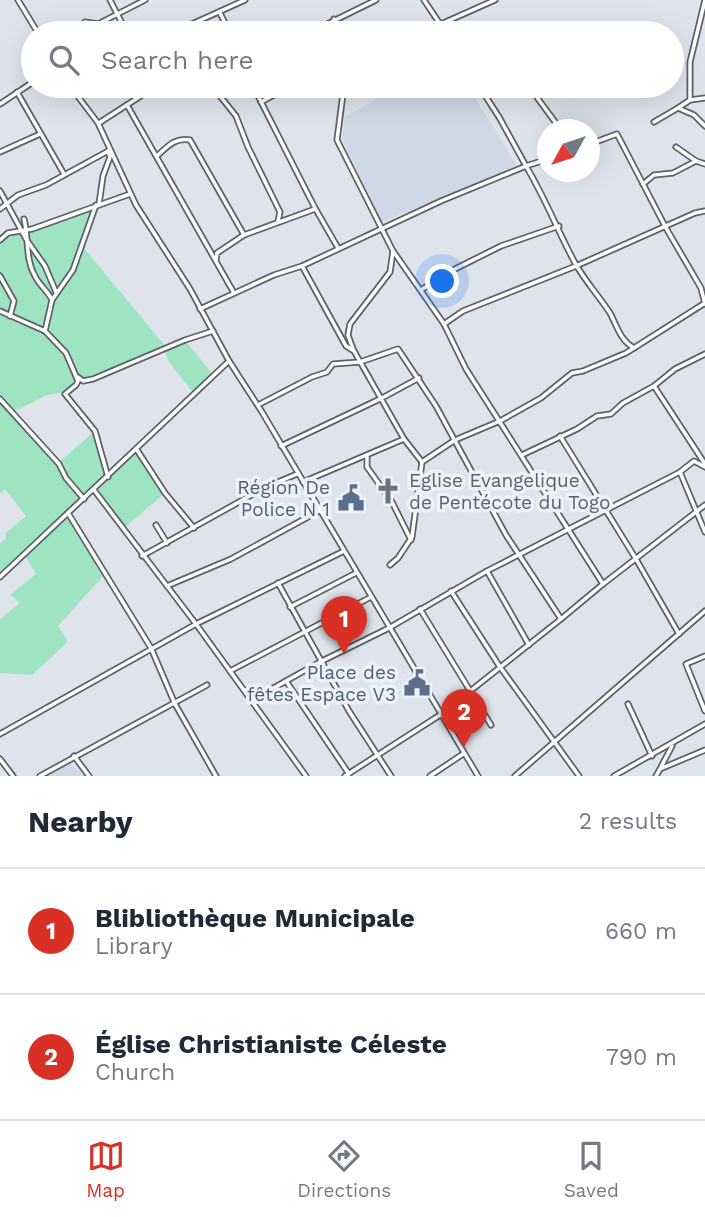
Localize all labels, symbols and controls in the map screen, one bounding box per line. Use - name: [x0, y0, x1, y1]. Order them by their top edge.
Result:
- search box: [21, 21, 684, 98]
- icon: search: [45, 41, 83, 79]
- text: Search here: [101, 45, 253, 75]
- north arrow: [537, 119, 600, 182]
- your location: [425, 264, 459, 298]
- place label: Eglise Evangelique de Pentécote du Togo: [409, 469, 610, 514]
- place label: Région De Police N 1: [237, 476, 330, 521]
- church icon: Eglise Evangelique de Pentécote du Togo: [373, 476, 403, 506]
- public building icon: Région De Police N 1: [336, 483, 366, 513]
- pin: 1: [321, 596, 367, 654]
- place label: Place des fêtes Espace V3: [247, 661, 396, 706]
- public building icon: Place des fêtes Espace V3: [402, 668, 432, 698]
- pin: 2: [441, 689, 487, 747]
- text: Nearby: [28, 804, 133, 839]
- text: 2 results: [579, 808, 677, 835]
- text: Blibliothèque Municipale: [95, 903, 415, 933]
- text: 1: [46, 918, 56, 945]
- text: 660 m: [605, 918, 677, 945]
- text: Library: [95, 933, 173, 960]
- text: Église Christianiste Céleste: [95, 1029, 447, 1059]
- text: 2: [44, 1044, 58, 1071]
- text: 790 m: [606, 1044, 677, 1071]
- text: Church: [95, 1059, 175, 1086]
- tab: Map: [86, 1137, 125, 1202]
- tab: Directions: [297, 1137, 391, 1202]
- tab: Saved: [564, 1137, 619, 1202]

